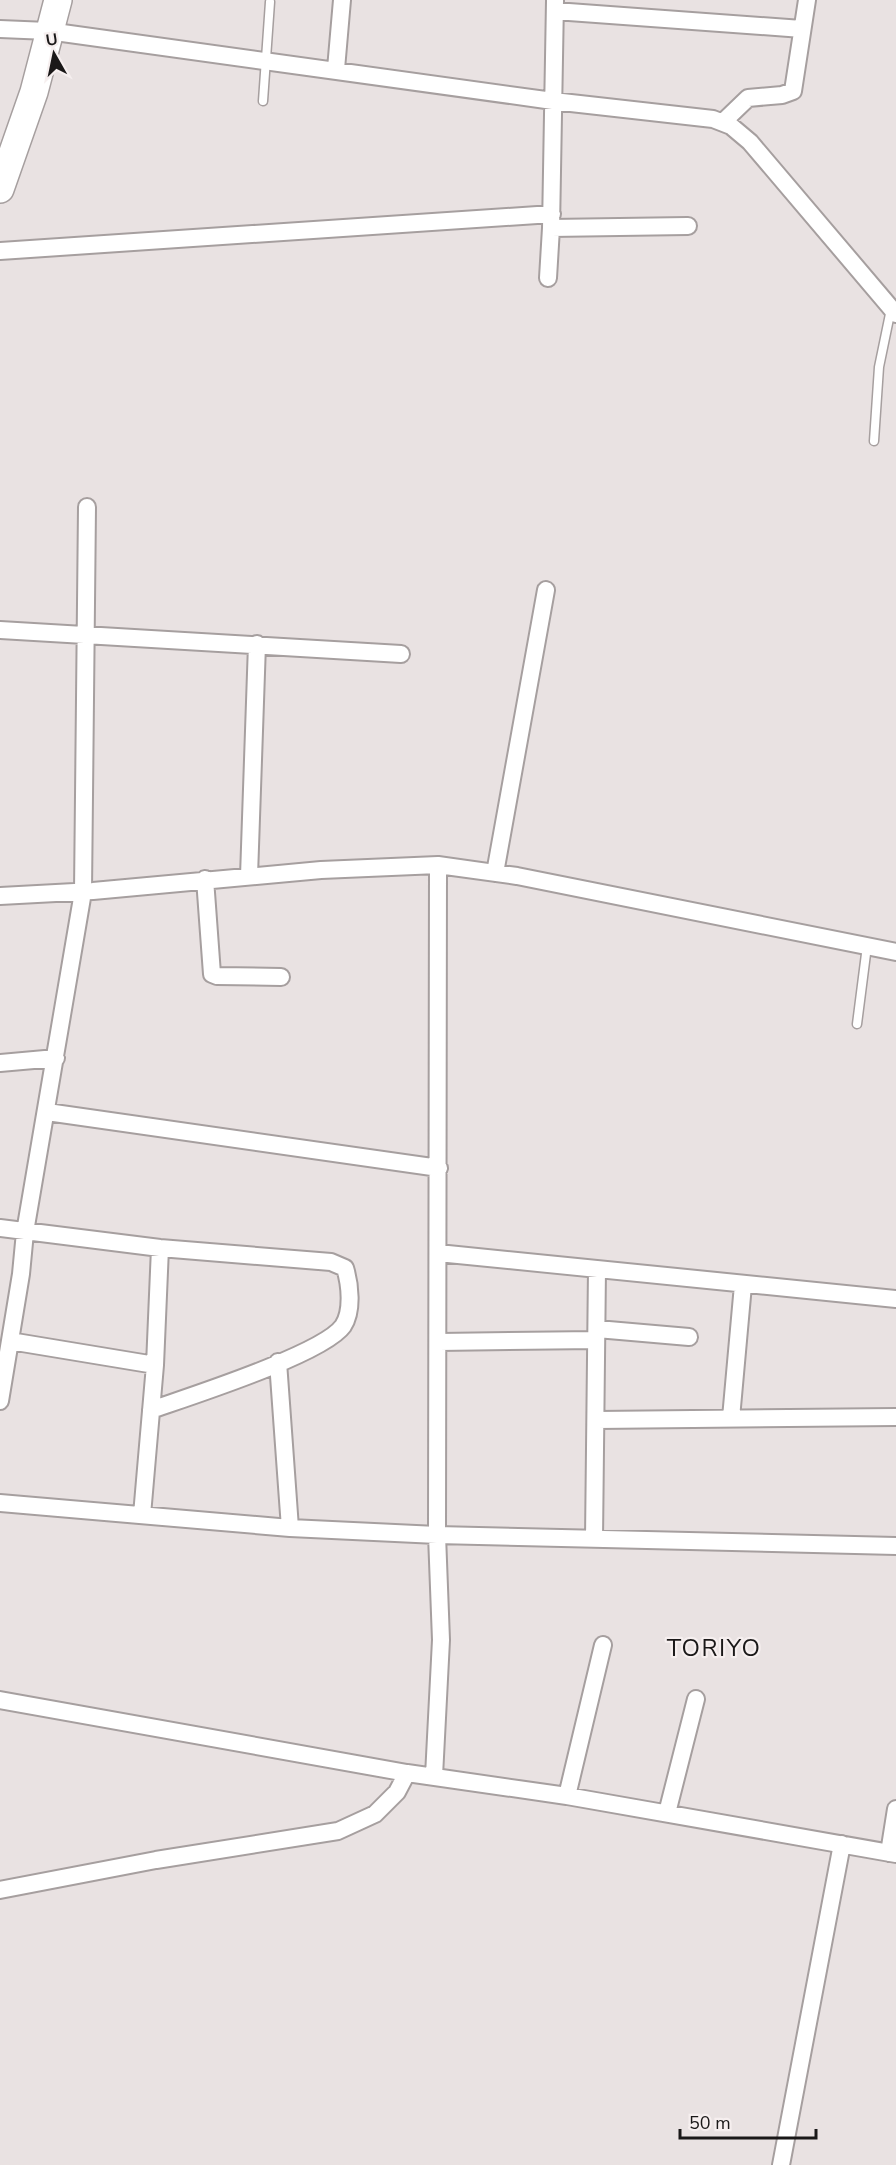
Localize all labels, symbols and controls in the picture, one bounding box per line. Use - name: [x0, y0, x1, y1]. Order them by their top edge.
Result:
- north arrow: [24, 24, 84, 84]
- text: U: [44, 28, 59, 52]
- district label: TORIYO: [667, 1632, 761, 1664]
- scale bar: [680, 2102, 816, 2140]
- text: 50 m: [689, 2111, 731, 2135]

